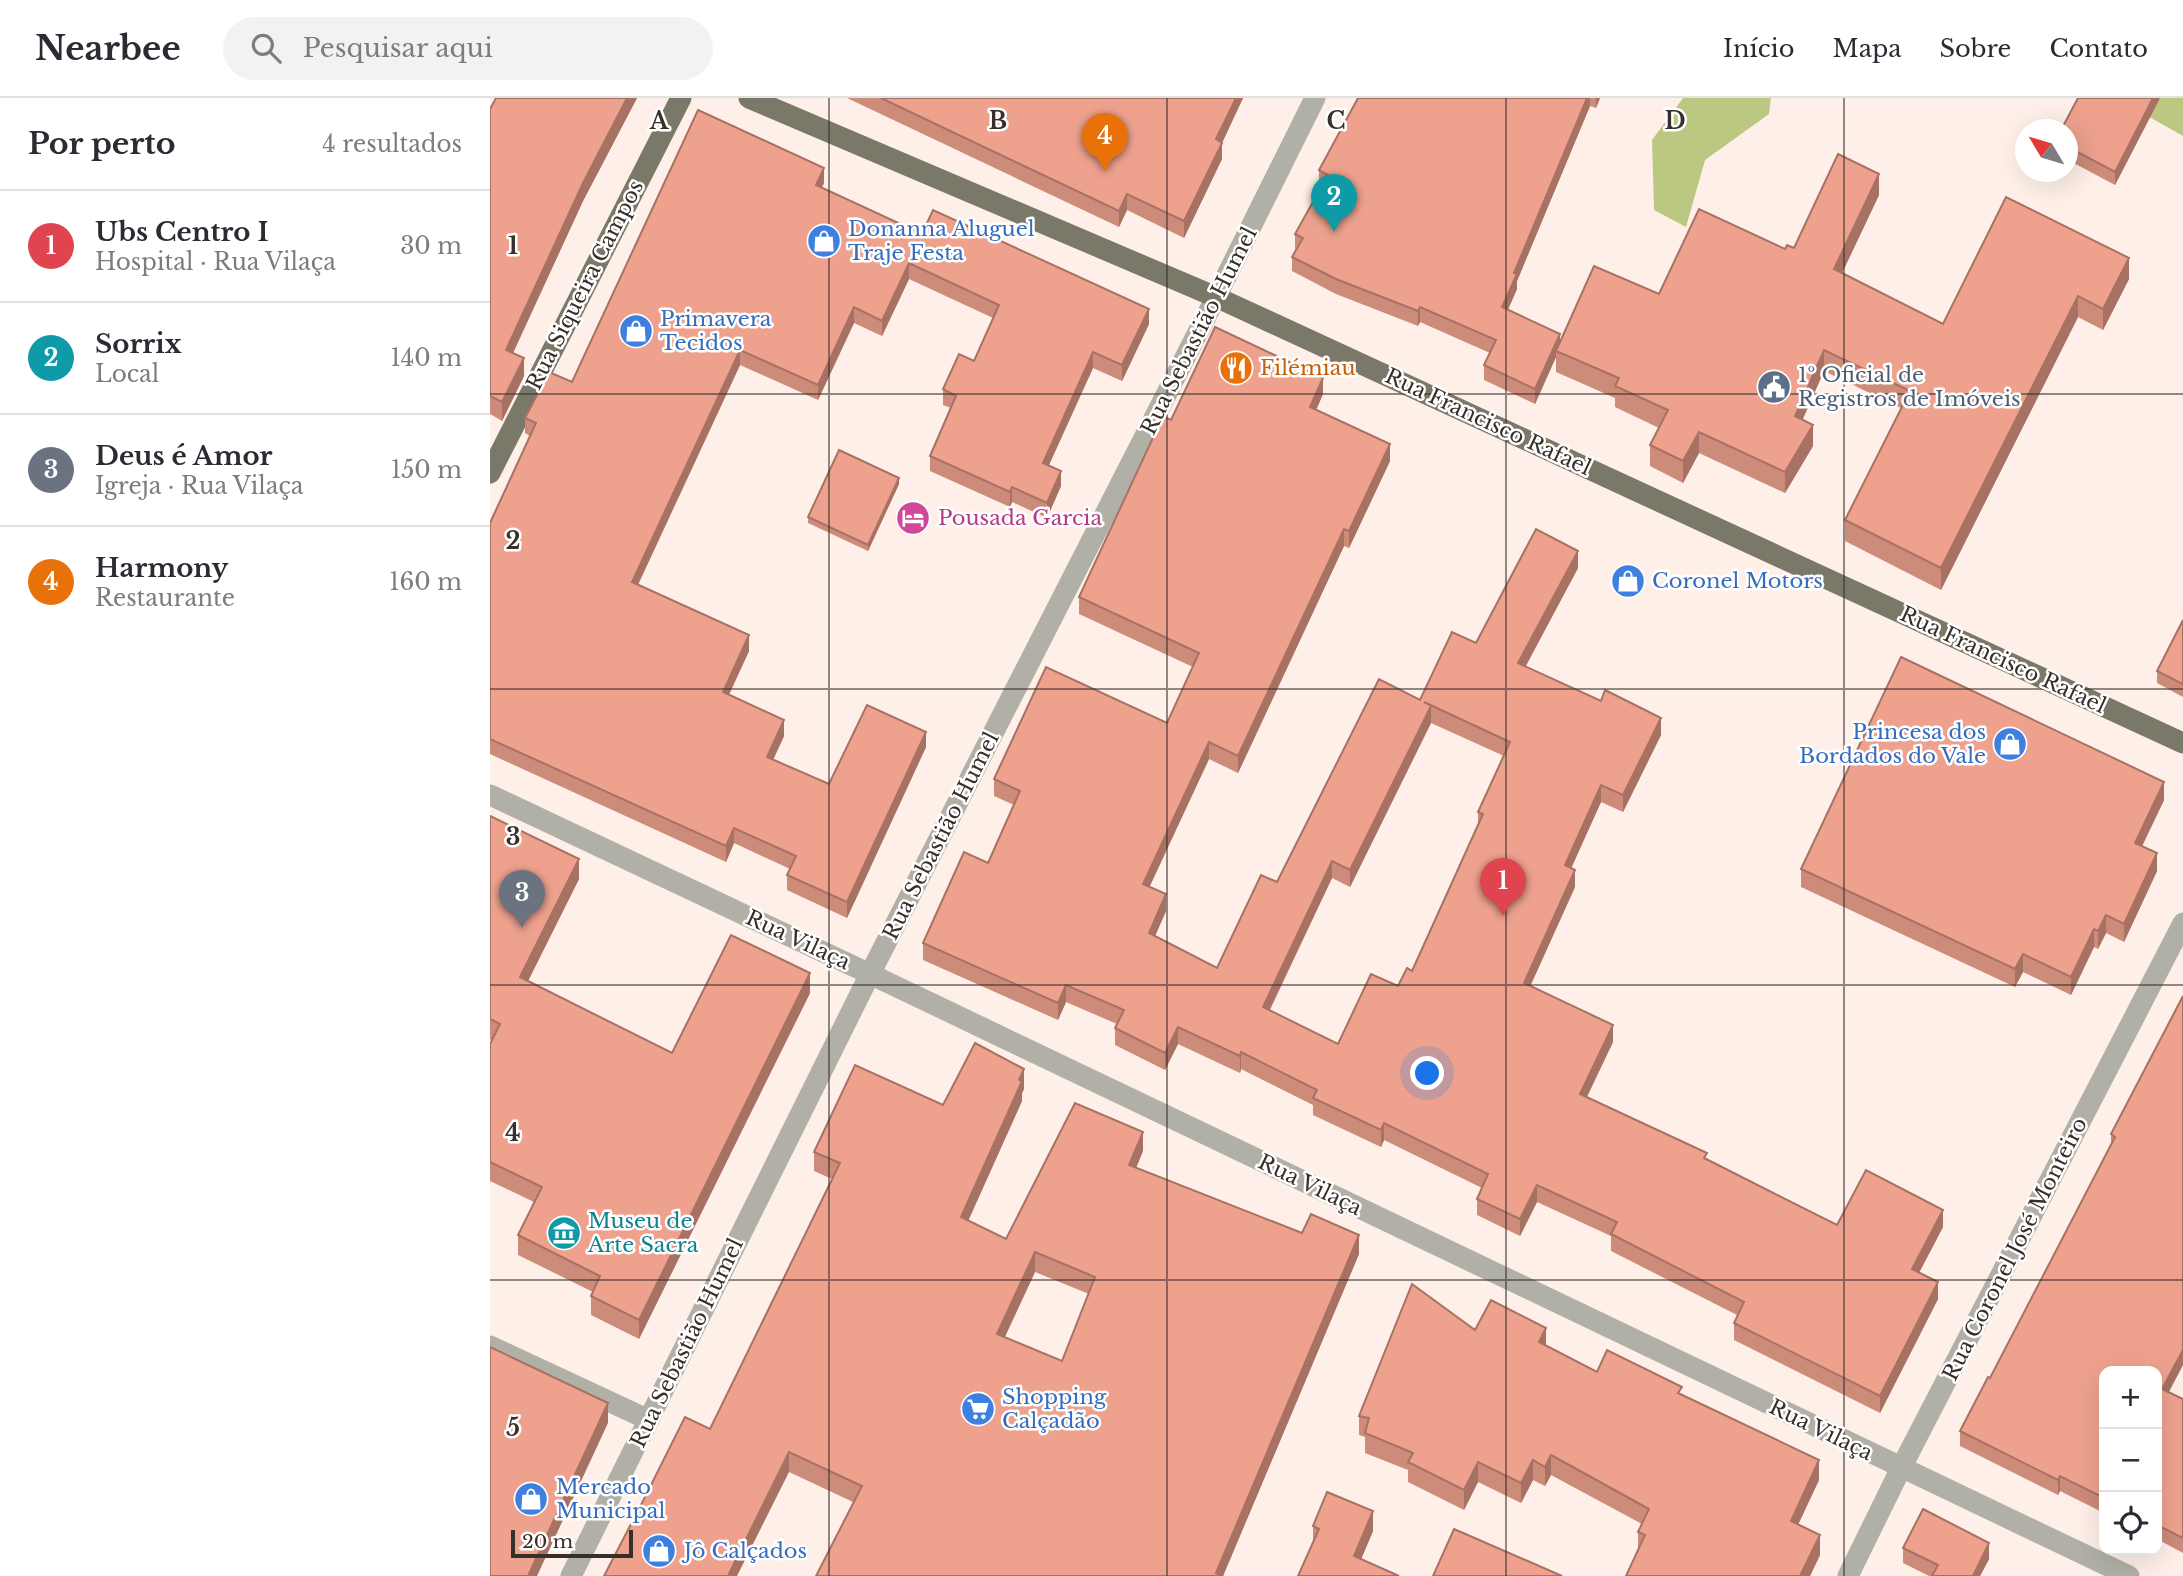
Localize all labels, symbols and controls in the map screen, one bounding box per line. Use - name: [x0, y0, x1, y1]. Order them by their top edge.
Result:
- search box: [223, 17, 713, 80]
- text: Nearbee: [35, 28, 181, 69]
- icon: search: [247, 29, 285, 67]
- text: Pesquisar aqui: [303, 32, 493, 64]
- text: Início: [1723, 34, 1795, 63]
- text: Mapa: [1833, 34, 1902, 63]
- text: Sobre: [1940, 34, 2011, 63]
- text: Contato: [2049, 34, 2148, 63]
- text: A: [649, 107, 670, 135]
- text: B: [989, 107, 1007, 135]
- text: C: [1327, 107, 1345, 135]
- text: D: [1664, 107, 1686, 135]
- pin: 4: [1082, 113, 1128, 171]
- north arrow: [2015, 119, 2078, 182]
- text: Por perto: [28, 125, 176, 162]
- text: 4 resultados: [322, 130, 462, 158]
- pin: 2: [1311, 174, 1357, 232]
- street label: Rua Siqueira Campos: [521, 176, 649, 394]
- text: Ubs Centro I: [95, 216, 269, 248]
- place label: Donanna Aluguel Traje Festa: [848, 216, 1035, 266]
- shop icon: Donanna Aluguel Traje Festa: [805, 222, 843, 260]
- street label: Rua Sebastião Humel: [1135, 223, 1263, 439]
- text: 1: [46, 232, 56, 260]
- text: 30 m: [400, 232, 462, 260]
- text: 1: [508, 232, 518, 260]
- text: Hospital · Rua Vilaça: [95, 248, 336, 276]
- place label: Primavera Tecidos: [660, 306, 772, 356]
- shop icon: Primavera Tecidos: [617, 312, 655, 350]
- text: Sorrix: [95, 328, 182, 360]
- text: 2: [44, 344, 58, 372]
- text: 140 m: [391, 344, 462, 372]
- restaurant icon: Filémiau: [1217, 349, 1255, 387]
- place label: Filémiau: [1260, 355, 1356, 381]
- text: Local: [95, 360, 159, 388]
- place label: 1º Oficial de Registros de Imóveis: [1798, 362, 2021, 412]
- street label: Rua Francisco Rafael: [1381, 363, 1595, 481]
- public building icon: 1º Oficial de Registros de Imóveis: [1755, 368, 1793, 406]
- text: Deus é Amor: [95, 440, 273, 472]
- text: 3: [44, 456, 58, 484]
- text: 150 m: [391, 456, 462, 484]
- text: Igreja · Rua Vilaça: [95, 472, 304, 500]
- hotel icon: Pousada Garcia: [894, 499, 932, 537]
- place label: Pousada Garcia: [938, 505, 1102, 531]
- text: 2: [506, 527, 520, 555]
- text: Harmony: [95, 552, 228, 584]
- shop icon: Coronel Motors: [1609, 562, 1647, 600]
- text: 4: [43, 568, 59, 596]
- text: 160 m: [389, 568, 462, 596]
- place label: Coronel Motors: [1652, 568, 1823, 594]
- text: Restaurante: [95, 584, 235, 612]
- street label: Rua Francisco Rafael: [1896, 601, 2110, 719]
- place label: Princesa dos Bordados do Vale: [1799, 719, 1986, 769]
- shop icon: Princesa dos Bordados do Vale: [1991, 725, 2029, 763]
- street label: Rua Sebastião Humel: [877, 728, 1005, 944]
- text: 3: [506, 823, 520, 851]
- pin: 1: [1480, 858, 1526, 916]
- pin: 3: [499, 870, 545, 928]
- street label: Rua Vilaça: [742, 905, 855, 976]
- your location: [1410, 1056, 1444, 1090]
- street label: Rua Coronel José Monteiro: [1937, 1113, 2093, 1385]
- text: 4: [505, 1119, 521, 1147]
- street label: Rua Vilaça: [1254, 1149, 1366, 1221]
- place label: Museu de Arte Sacra: [587, 1208, 699, 1258]
- museum icon: Museu de Arte Sacra: [545, 1214, 583, 1252]
- street label: Rua Sebastião Humel: [625, 1234, 749, 1452]
- map controls: [2099, 1366, 2162, 1555]
- button: +: [2099, 1366, 2162, 1429]
- place label: Shopping Calçadão: [1002, 1384, 1107, 1434]
- supermarket icon: Shopping Calçadão: [959, 1390, 997, 1428]
- street label: Rua Vilaça: [1765, 1394, 1877, 1466]
- text: 5: [506, 1414, 520, 1442]
- button: −: [2099, 1429, 2162, 1492]
- place label: Mercado Municipal: [556, 1474, 665, 1524]
- shop icon: Mercado Municipal: [512, 1480, 550, 1518]
- button: locate: [2099, 1492, 2162, 1555]
- scale bar: [511, 1527, 634, 1559]
- text: 20 m: [522, 1530, 573, 1553]
- shop icon: Jô Calçados: [640, 1532, 678, 1570]
- place label: Jô Calçados: [681, 1538, 807, 1564]

